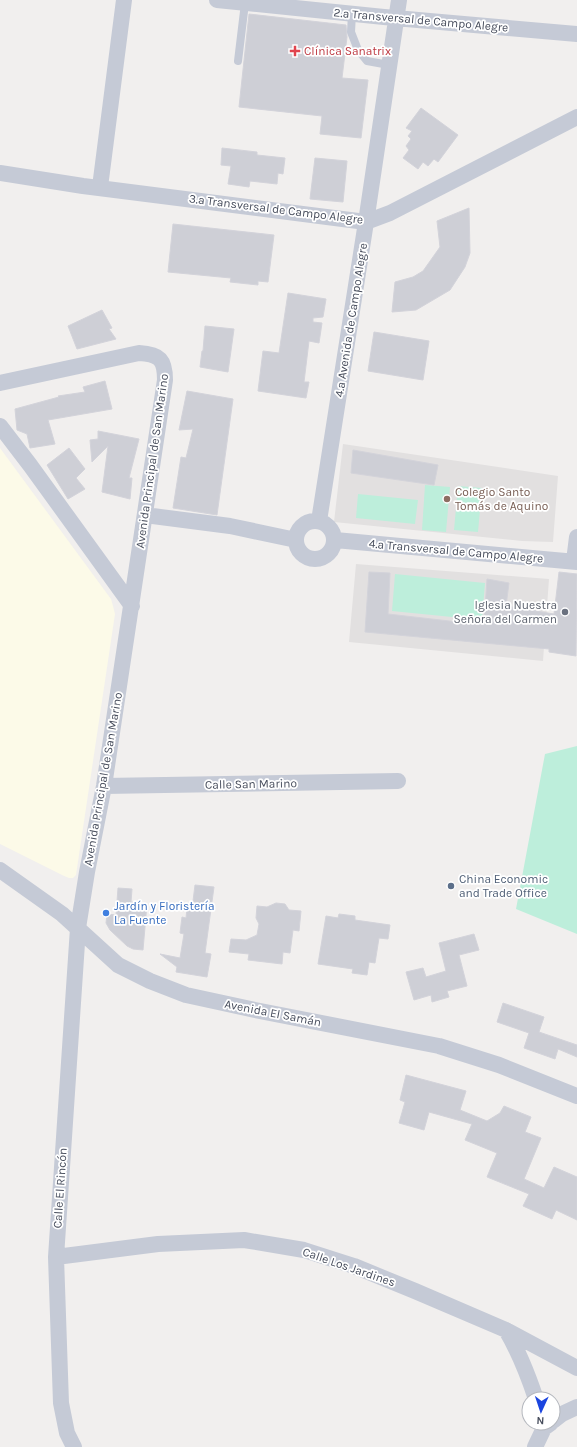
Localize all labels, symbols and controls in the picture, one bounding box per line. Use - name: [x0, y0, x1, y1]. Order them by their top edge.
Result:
- street label: 2.ª Transversal de Campo Alegre: [333, 5, 509, 35]
- place label: Clínica Sanatrix: [304, 44, 391, 58]
- marker: Clínica Sanatrix: [289, 45, 301, 57]
- street label: 3.ª Transversal de Campo Alegre: [188, 191, 364, 227]
- street label: 4.ª Avenida de Campo Alegre: [332, 242, 370, 398]
- street label: Avenida Principal de San Marino: [133, 373, 171, 549]
- place label: Colegio Santo Tomás de Aquino: [455, 485, 548, 513]
- marker: Colegio Santo Tomás de Aquino: [442, 494, 452, 504]
- street label: 4.ª Transversal de Campo Alegre: [368, 536, 544, 566]
- place label: Iglesia Nuestra Señora del Carmen: [454, 598, 557, 626]
- marker: Iglesia Nuestra Señora del Carmen: [560, 607, 570, 617]
- street label: Avenida Principal de San Marino: [81, 691, 125, 867]
- street label: Calle San Marino: [205, 776, 297, 792]
- place label: China Economic and Trade Office: [459, 872, 548, 900]
- marker: China Economic and Trade Office: [446, 881, 456, 891]
- place label: Jardín y Floristería La Fuente: [114, 899, 215, 927]
- marker: Jardín y Floristería La Fuente: [101, 908, 111, 918]
- street label: Avenida El Samán: [224, 997, 322, 1029]
- street label: Calle El Rincón: [50, 1147, 70, 1229]
- street label: Calle Los Jardines: [301, 1245, 397, 1289]
- north arrow: [521, 1391, 561, 1431]
- text: N: [536, 1414, 545, 1427]

